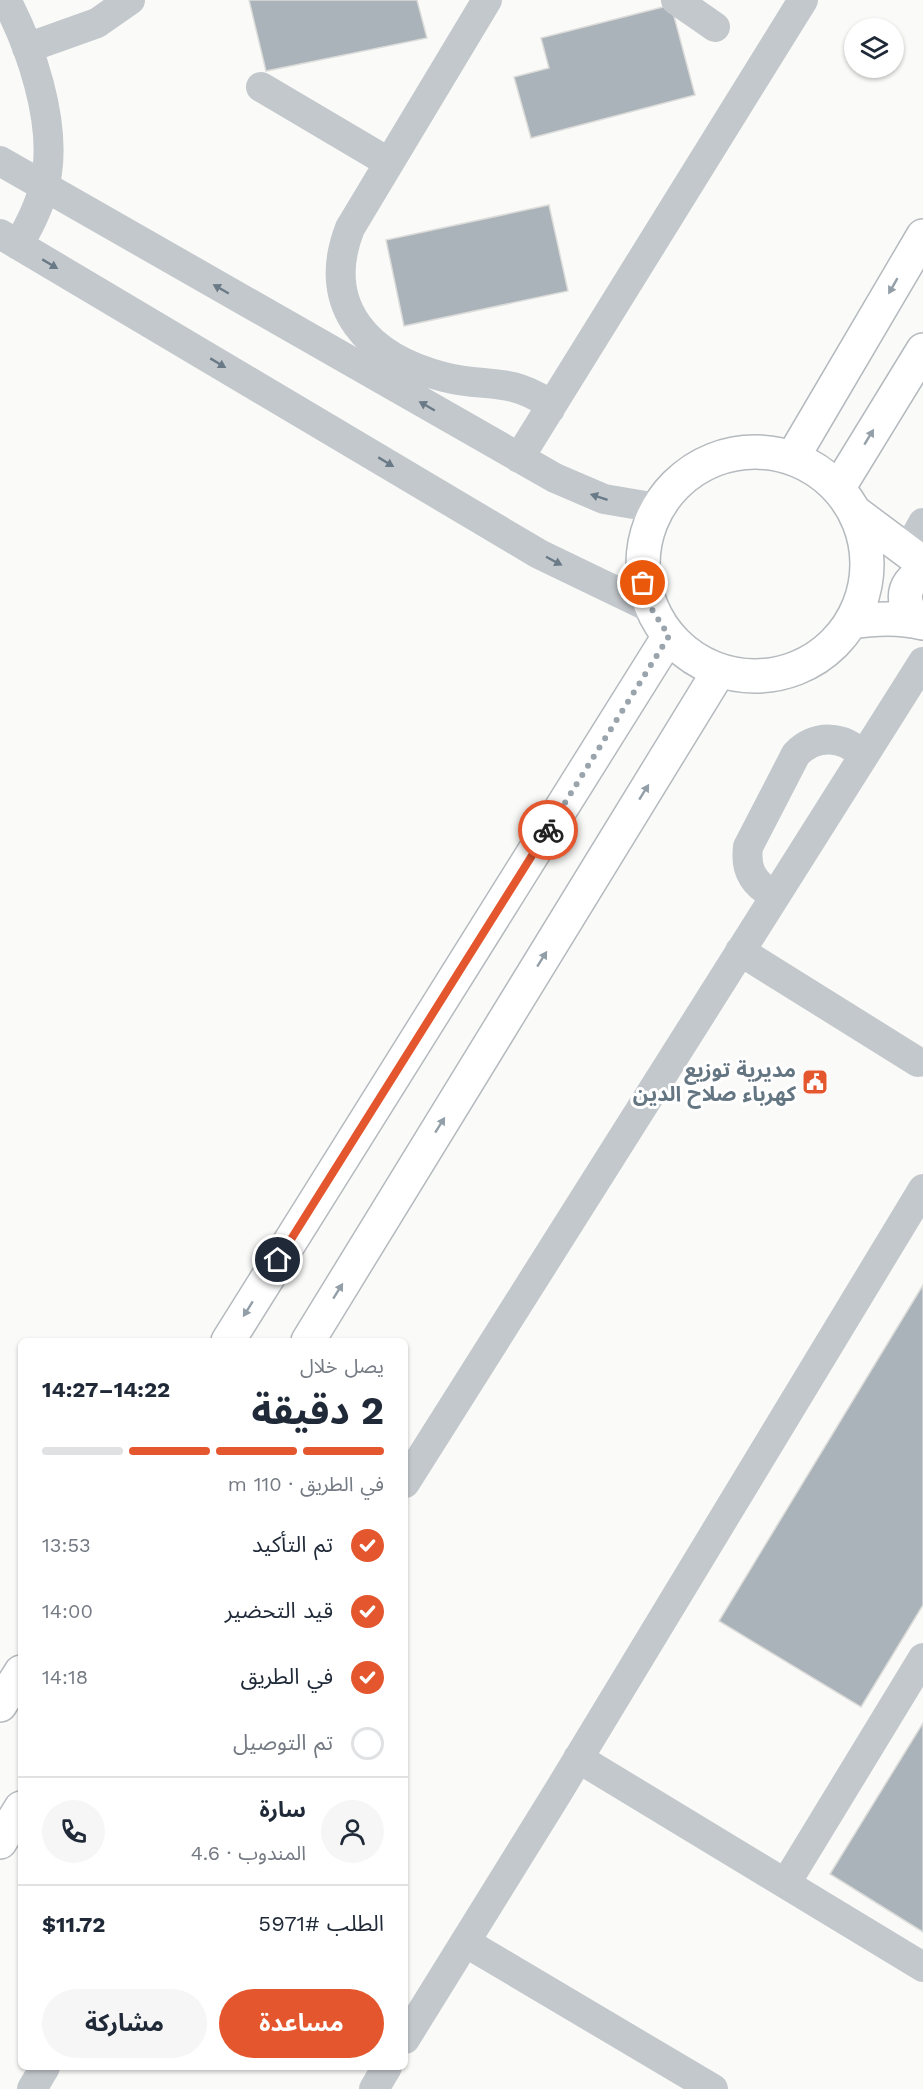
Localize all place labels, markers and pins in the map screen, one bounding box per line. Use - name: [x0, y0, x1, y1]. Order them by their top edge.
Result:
- pin: [617, 557, 668, 608]
- place label: مديرية توزيع كهرباء صلاح الدين: [633, 1057, 796, 1109]
- public building icon: مديرية توزيع كهرباء صلاح الدين: [800, 1067, 830, 1097]
- pin: [252, 1234, 303, 1285]

